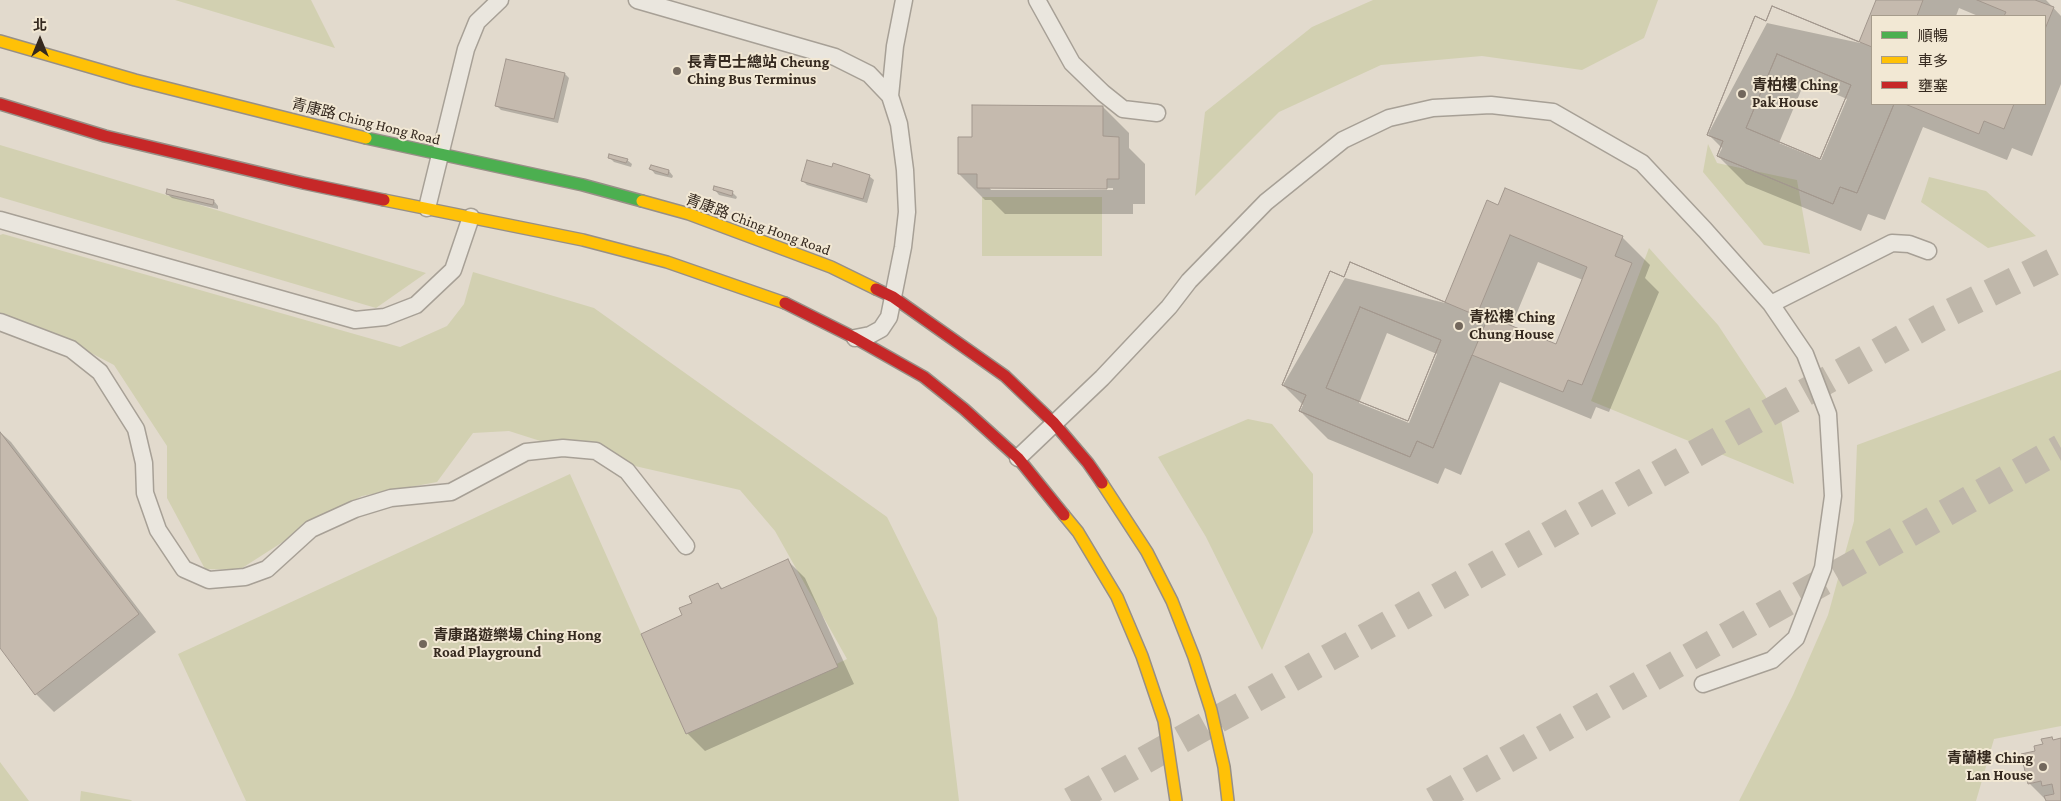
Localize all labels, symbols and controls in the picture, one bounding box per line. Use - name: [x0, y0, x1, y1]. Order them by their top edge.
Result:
- north arrow: [15, 15, 65, 65]
- legend: [1871, 15, 2046, 105]
- text: 北: [33, 17, 47, 33]
- text: 順暢: [1918, 28, 1948, 44]
- place label: 長青巴士總站 Cheung Ching Bus Terminus: [687, 53, 829, 88]
- text: 車多: [1918, 53, 1948, 69]
- marker: 長青巴士總站 Cheung Ching Bus Terminus: [671, 65, 683, 77]
- place label: 青柏樓 Ching Pak House: [1752, 76, 1838, 111]
- text: 壅塞: [1918, 78, 1948, 94]
- marker: 青柏樓 Ching Pak House: [1736, 88, 1748, 100]
- street label: 青康路 Ching Hong Road: [290, 95, 442, 149]
- street label: 青康路 Ching Hong Road: [683, 190, 833, 260]
- place label: 青松樓 Ching Chung House: [1469, 308, 1555, 343]
- marker: 青松樓 Ching Chung House: [1453, 320, 1465, 332]
- place label: 青康路遊樂場 Ching Hong Road Playground: [433, 626, 601, 661]
- marker: 青康路遊樂場 Ching Hong Road Playground: [417, 638, 429, 650]
- place label: 青蘭樓 Ching Lan House: [1947, 749, 2033, 784]
- marker: 青蘭樓 Ching Lan House: [2037, 761, 2049, 773]

